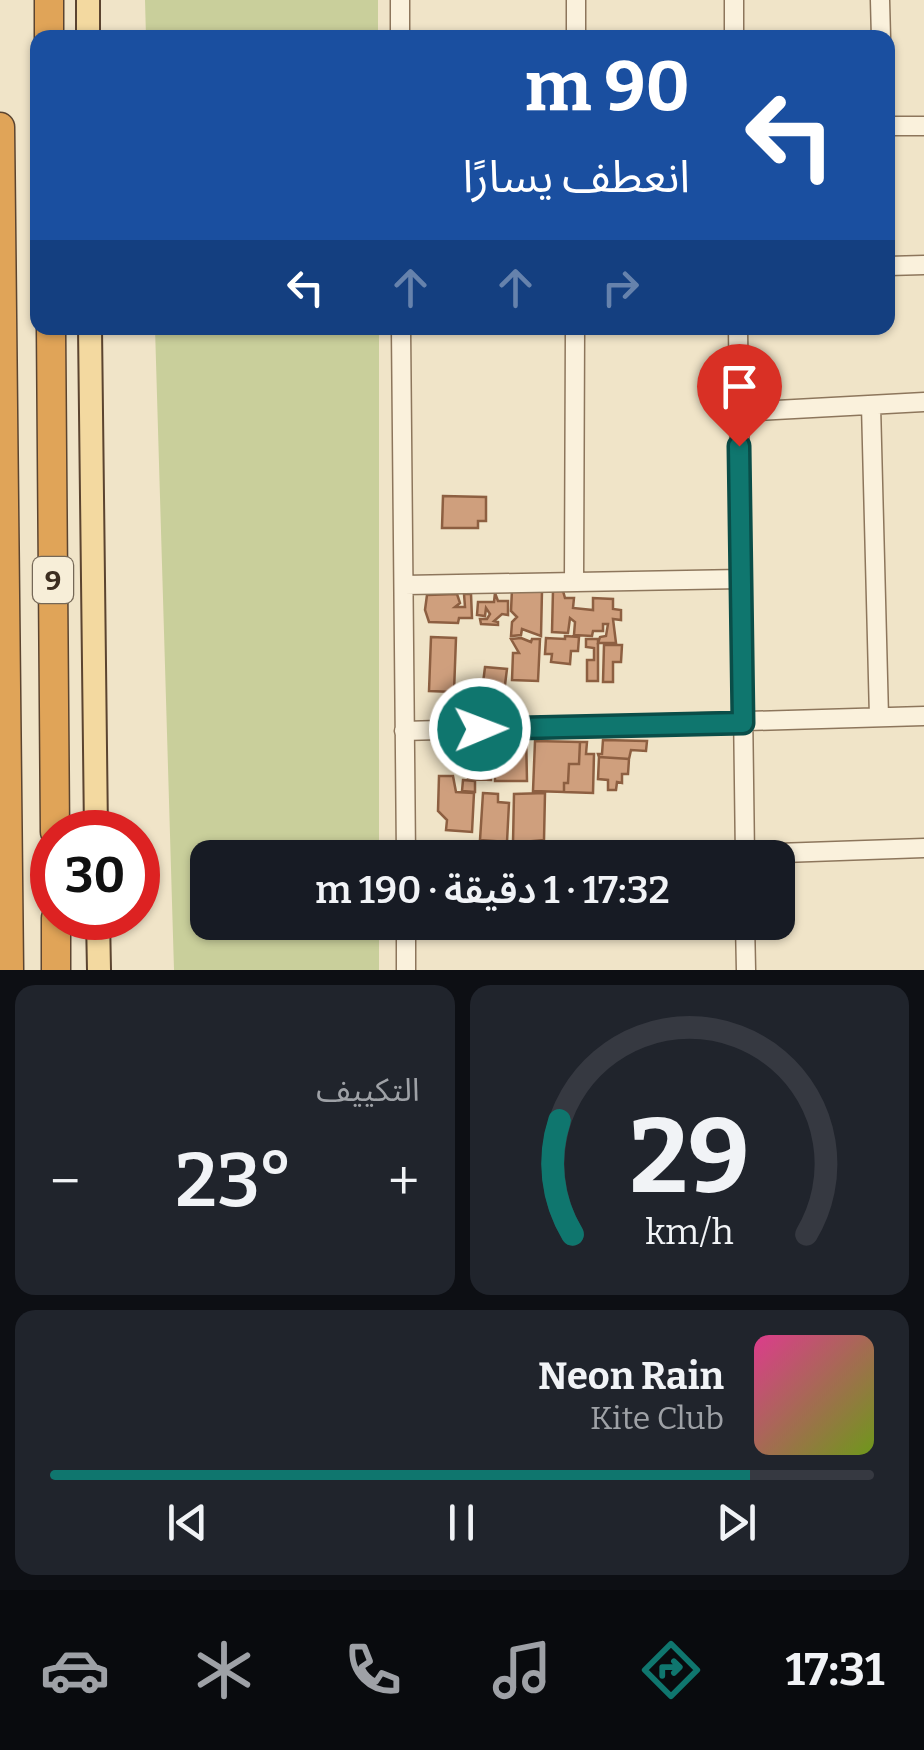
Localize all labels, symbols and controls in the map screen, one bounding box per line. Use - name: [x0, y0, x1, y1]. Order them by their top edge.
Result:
- text: 90 m: [525, 45, 690, 129]
- icon: left: [725, 70, 855, 200]
- text: انعطف يسارًا: [462, 150, 690, 204]
- icon: left: [278, 260, 333, 315]
- icon: ahead: [383, 260, 438, 315]
- icon: ahead: [488, 260, 543, 315]
- icon: right: [593, 260, 648, 315]
- pin: [697, 344, 782, 447]
- icon: arrive: [712, 359, 767, 414]
- road number: 9: [33, 557, 73, 603]
- position arrow: [428, 677, 532, 781]
- speed limit sign: 30: [30, 810, 160, 940]
- text: 17:32 · 1 دقيقة · 190 m: [315, 867, 670, 913]
- text: التكييف: [316, 1071, 420, 1109]
- text: 29: [629, 1095, 749, 1220]
- text: 23°: [175, 1136, 293, 1226]
- text: −: [50, 1149, 80, 1215]
- text: +: [388, 1149, 419, 1215]
- text: km/h: [645, 1211, 733, 1253]
- text: Neon Rain: [538, 1353, 724, 1399]
- text: Kite Club: [590, 1399, 724, 1437]
- icon: previous: [160, 1495, 215, 1550]
- icon: pause: [434, 1495, 489, 1550]
- icon: next: [709, 1495, 764, 1550]
- icon: car: [40, 1635, 110, 1705]
- icon: climate: [189, 1635, 259, 1705]
- icon: phone: [338, 1635, 408, 1705]
- icon: music: [487, 1635, 557, 1705]
- icon: directions: [636, 1635, 706, 1705]
- text: 17:31: [785, 1643, 884, 1697]

